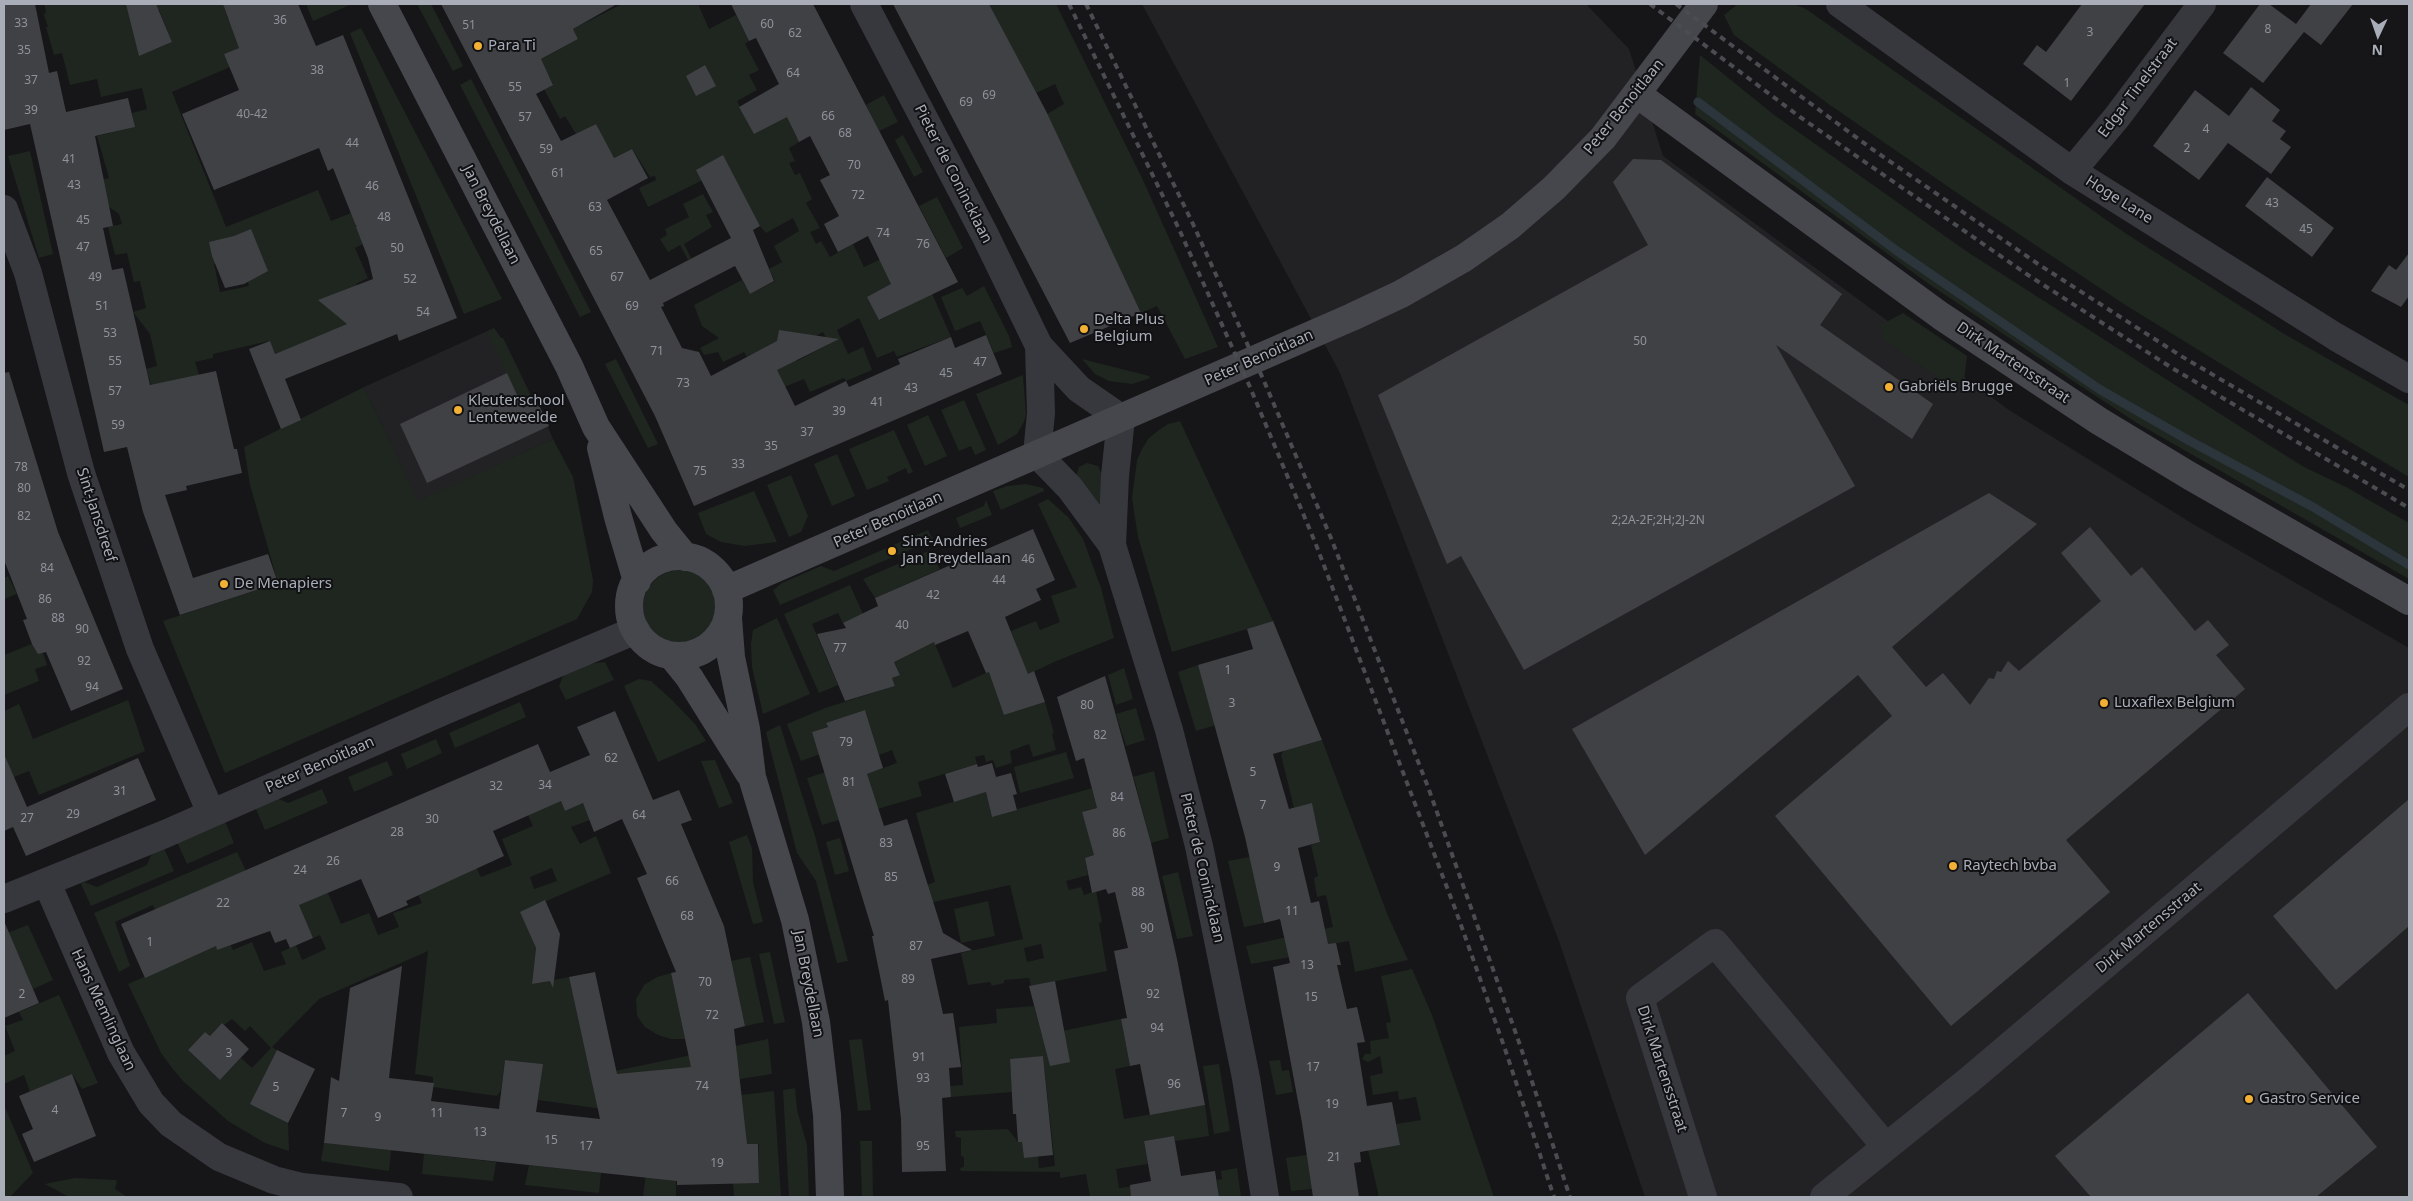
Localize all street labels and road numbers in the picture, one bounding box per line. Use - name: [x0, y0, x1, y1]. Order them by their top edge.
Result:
- street label: Edgar Tinelstraat: [2095, 35, 2181, 141]
- street label: Peter Benoitlaan: [1580, 56, 1668, 158]
- street label: Pieter de Conincklaan: [910, 102, 996, 246]
- street label: Jan Breydellaan: [458, 163, 524, 267]
- street label: Hoge Lane: [2082, 172, 2156, 228]
- street label: Dirk Martensstraat: [1953, 319, 2073, 407]
- street label: Peter Benoitlaan: [1202, 326, 1316, 390]
- street label: Sint-Jansdreef: [72, 466, 120, 564]
- street label: Peter Benoitlaan: [831, 488, 945, 552]
- street label: Peter Benoitlaan: [263, 733, 377, 797]
- street label: Pieter de Conincklaan: [1176, 791, 1228, 945]
- street label: Dirk Martensstraat: [2093, 879, 2205, 977]
- street label: Jan Breydellaan: [789, 929, 827, 1039]
- street label: Hans Memlinglaan: [67, 946, 139, 1074]
- street label: Dirk Martensstraat: [1633, 1003, 1691, 1135]

